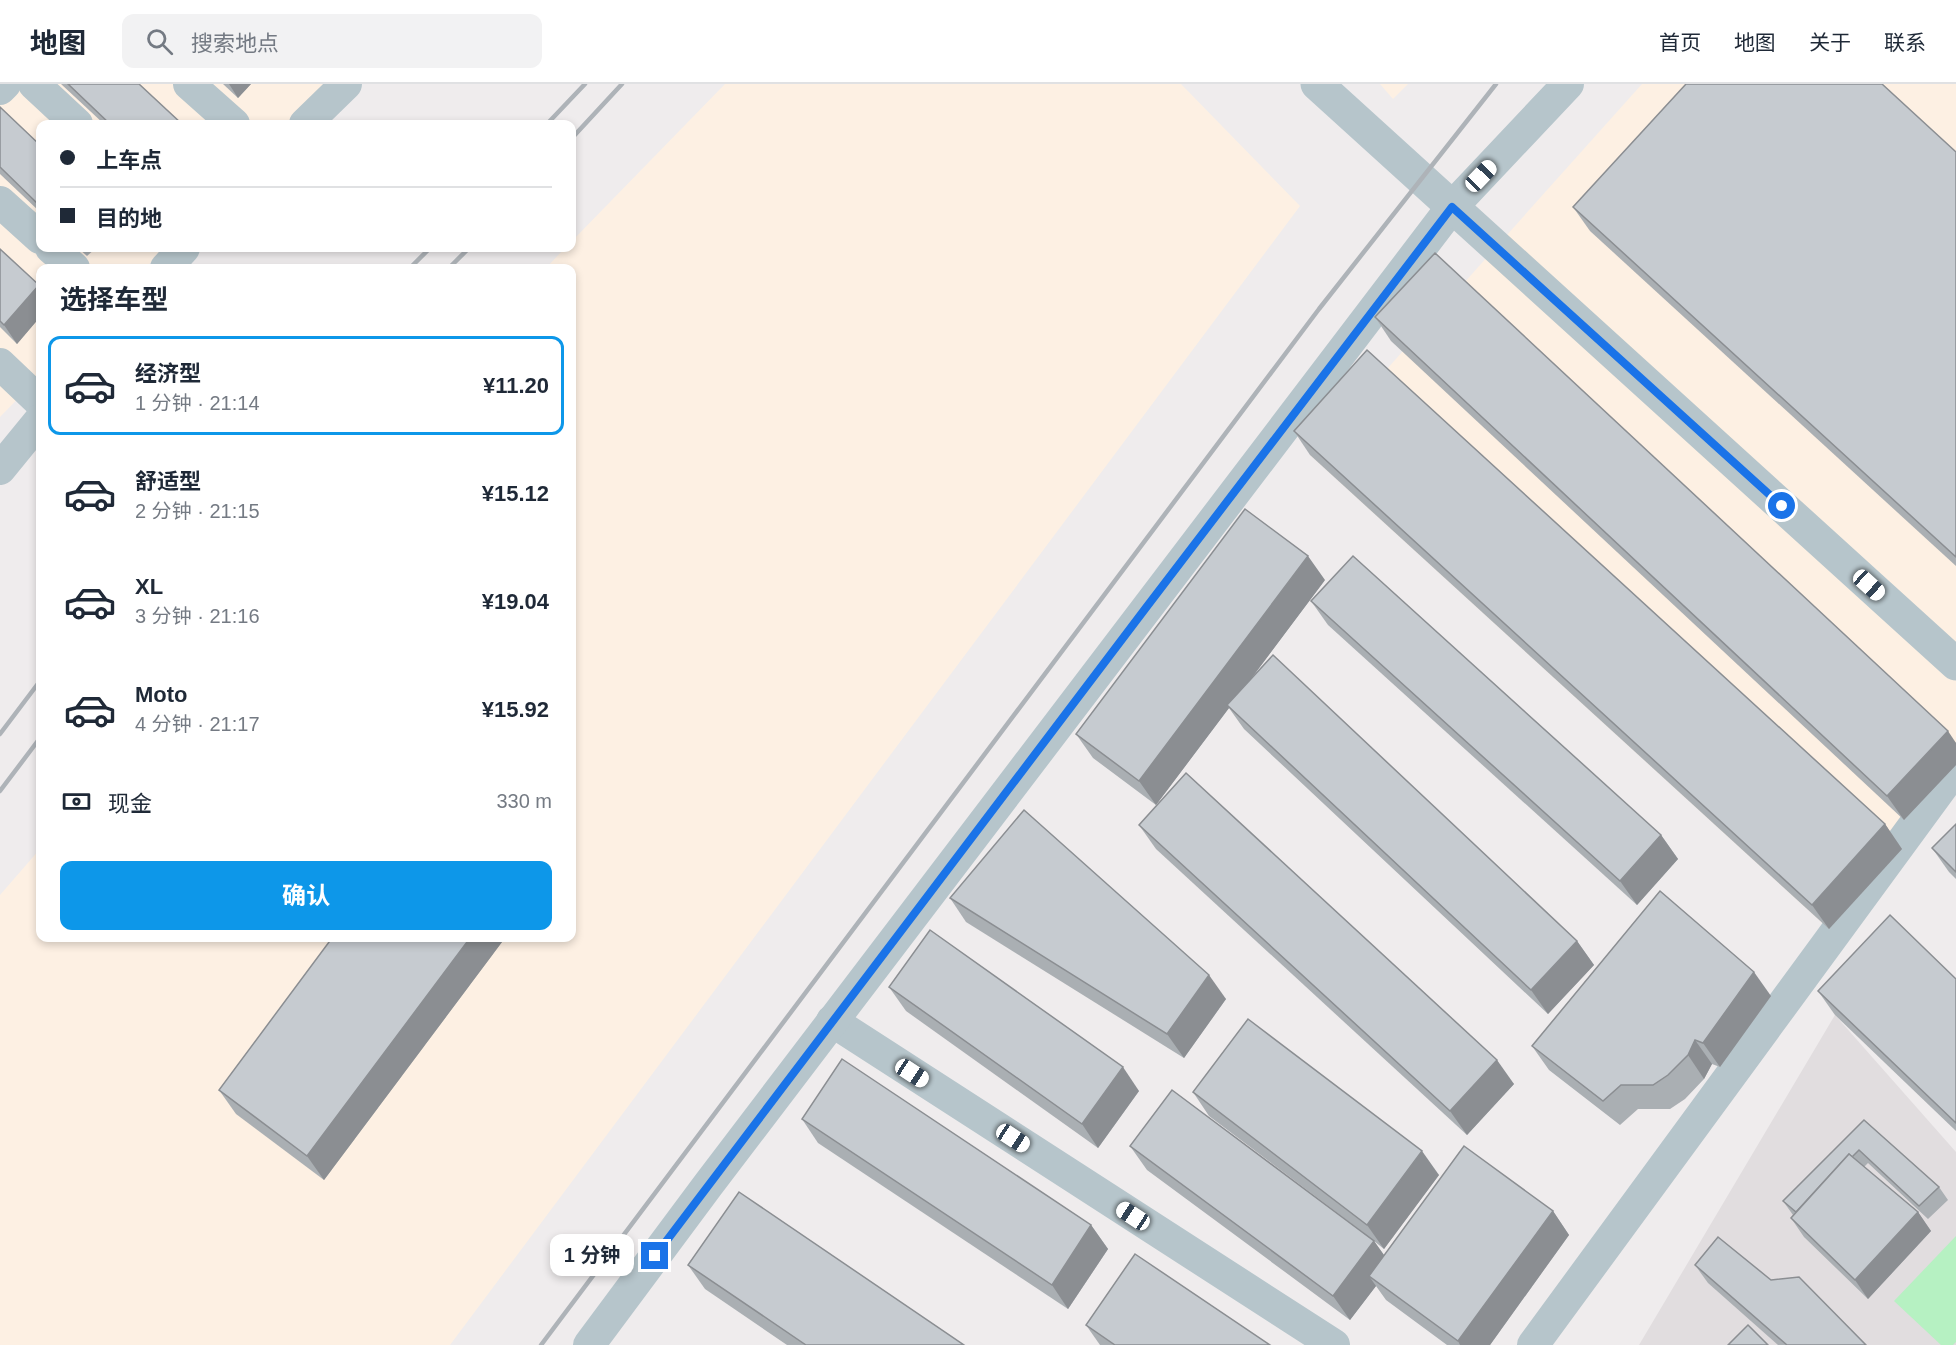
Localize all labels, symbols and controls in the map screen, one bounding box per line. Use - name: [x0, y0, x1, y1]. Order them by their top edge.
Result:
- search box: [122, 14, 542, 68]
- icon: search: [143, 25, 176, 58]
- text: 地图: [30, 28, 86, 59]
- text: 搜索地点: [191, 31, 279, 56]
- text: 首页: [1659, 31, 1701, 54]
- text: 地图: [1734, 31, 1776, 54]
- text: 关于: [1809, 31, 1851, 54]
- text: 联系: [1884, 31, 1926, 54]
- text: 上车点: [96, 148, 162, 173]
- car: [1462, 157, 1500, 195]
- text: 目的地: [96, 206, 162, 231]
- text: 选择车型: [60, 285, 168, 315]
- icon: car: [63, 359, 117, 413]
- text: 经济型: [135, 361, 201, 386]
- text: ¥11.20: [483, 373, 549, 398]
- text: 1 分钟 · 21:14: [135, 392, 260, 414]
- icon: car: [63, 467, 117, 521]
- text: 舒适型: [135, 469, 201, 494]
- text: ¥15.12: [482, 481, 549, 506]
- route start: [1768, 492, 1795, 519]
- text: 2 分钟 · 21:15: [135, 500, 260, 522]
- car: [1850, 566, 1888, 604]
- text: XL: [135, 574, 163, 599]
- icon: car: [63, 575, 117, 629]
- text: ¥19.04: [482, 589, 549, 614]
- text: 3 分钟 · 21:16: [135, 605, 260, 627]
- text: Moto: [135, 682, 188, 707]
- icon: car: [63, 683, 117, 737]
- text: ¥15.92: [482, 697, 549, 722]
- text: 4 分钟 · 21:17: [135, 713, 260, 735]
- icon: cash: [60, 785, 93, 818]
- text: 330 m: [496, 790, 552, 812]
- text: 现金: [108, 791, 152, 816]
- button: 确认: [60, 861, 552, 930]
- car: [892, 1056, 932, 1090]
- car: [993, 1121, 1033, 1155]
- car: [1113, 1199, 1153, 1233]
- callout: 1 分钟: [550, 1235, 634, 1277]
- route end: [641, 1242, 668, 1269]
- text: 1 分钟: [564, 1244, 620, 1266]

